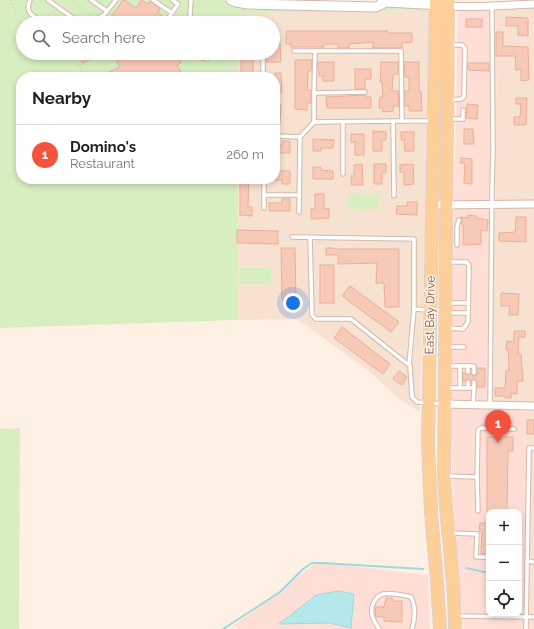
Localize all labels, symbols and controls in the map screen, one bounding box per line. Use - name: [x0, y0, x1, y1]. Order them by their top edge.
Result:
- search box: [16, 16, 280, 60]
- icon: search: [30, 27, 52, 49]
- text: Search here: [62, 29, 145, 47]
- text: Nearby: [32, 88, 91, 108]
- text: Domino's: [70, 138, 136, 156]
- text: 1: [42, 147, 48, 162]
- text: 260 m: [226, 147, 264, 162]
- text: Restaurant: [70, 156, 135, 171]
- street label: East Bay Drive: [422, 275, 438, 355]
- your location: [283, 293, 303, 313]
- pin: 1: [485, 410, 511, 443]
- map controls: [486, 509, 522, 617]
- button: +: [486, 509, 522, 545]
- button: −: [486, 545, 522, 581]
- button: locate: [486, 581, 522, 617]

